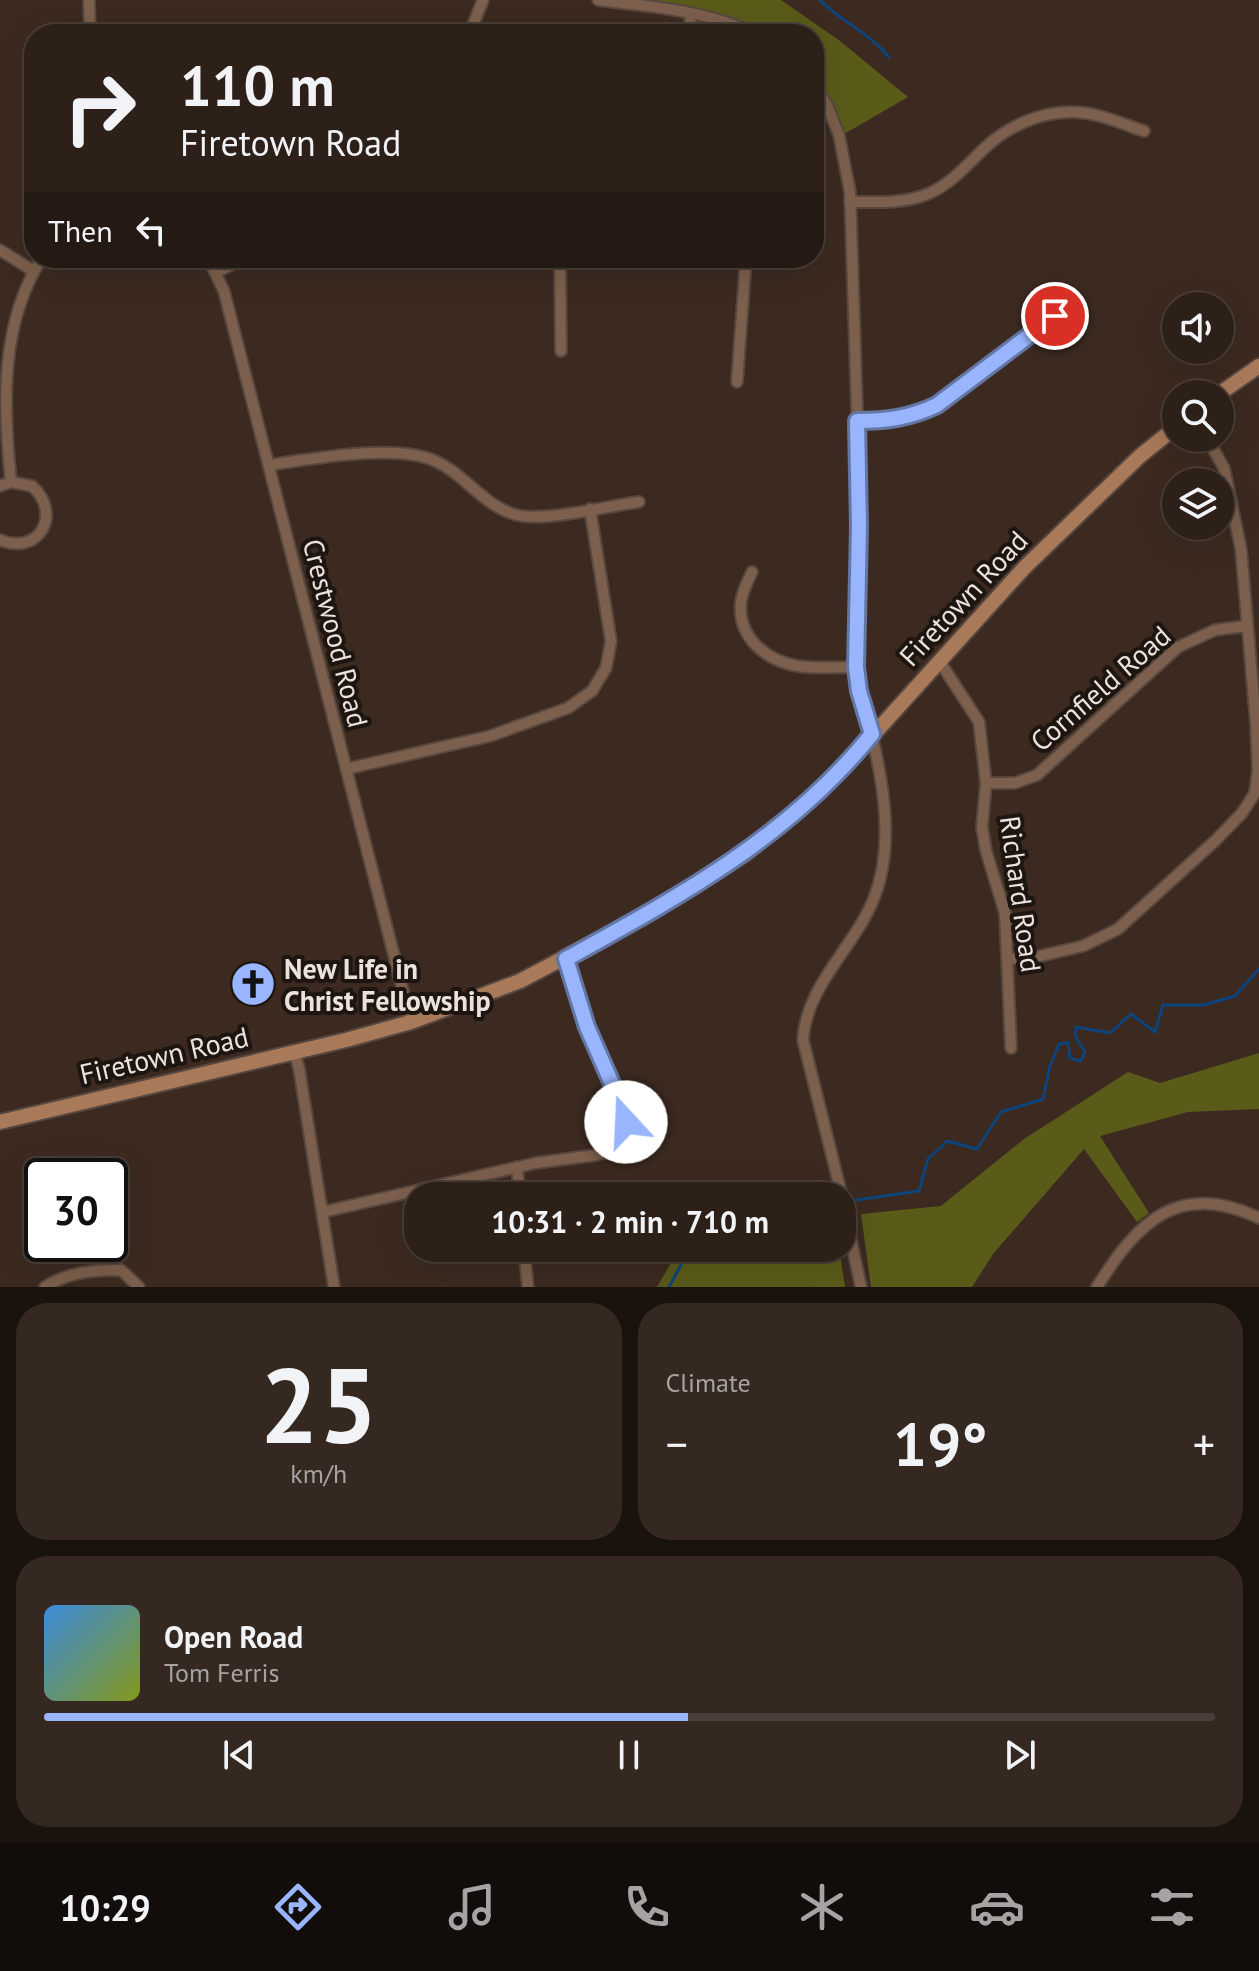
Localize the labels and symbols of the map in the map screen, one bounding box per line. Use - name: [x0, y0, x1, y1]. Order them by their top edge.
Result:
- pin: [1021, 282, 1089, 350]
- street label: Firetown Road: [891, 522, 1035, 674]
- street label: Crestwood Road: [295, 535, 377, 731]
- street label: Cornfield Road: [1022, 617, 1178, 759]
- street label: Richard Road: [992, 814, 1050, 974]
- place label: New Life in Christ Fellowship: [284, 950, 491, 1019]
- church icon: New Life in Christ Fellowship: [229, 960, 277, 1008]
- street label: Firetown Road: [76, 1018, 252, 1092]
- position arrow: [584, 1080, 668, 1164]
- speed limit sign: 30: [24, 1158, 128, 1262]

